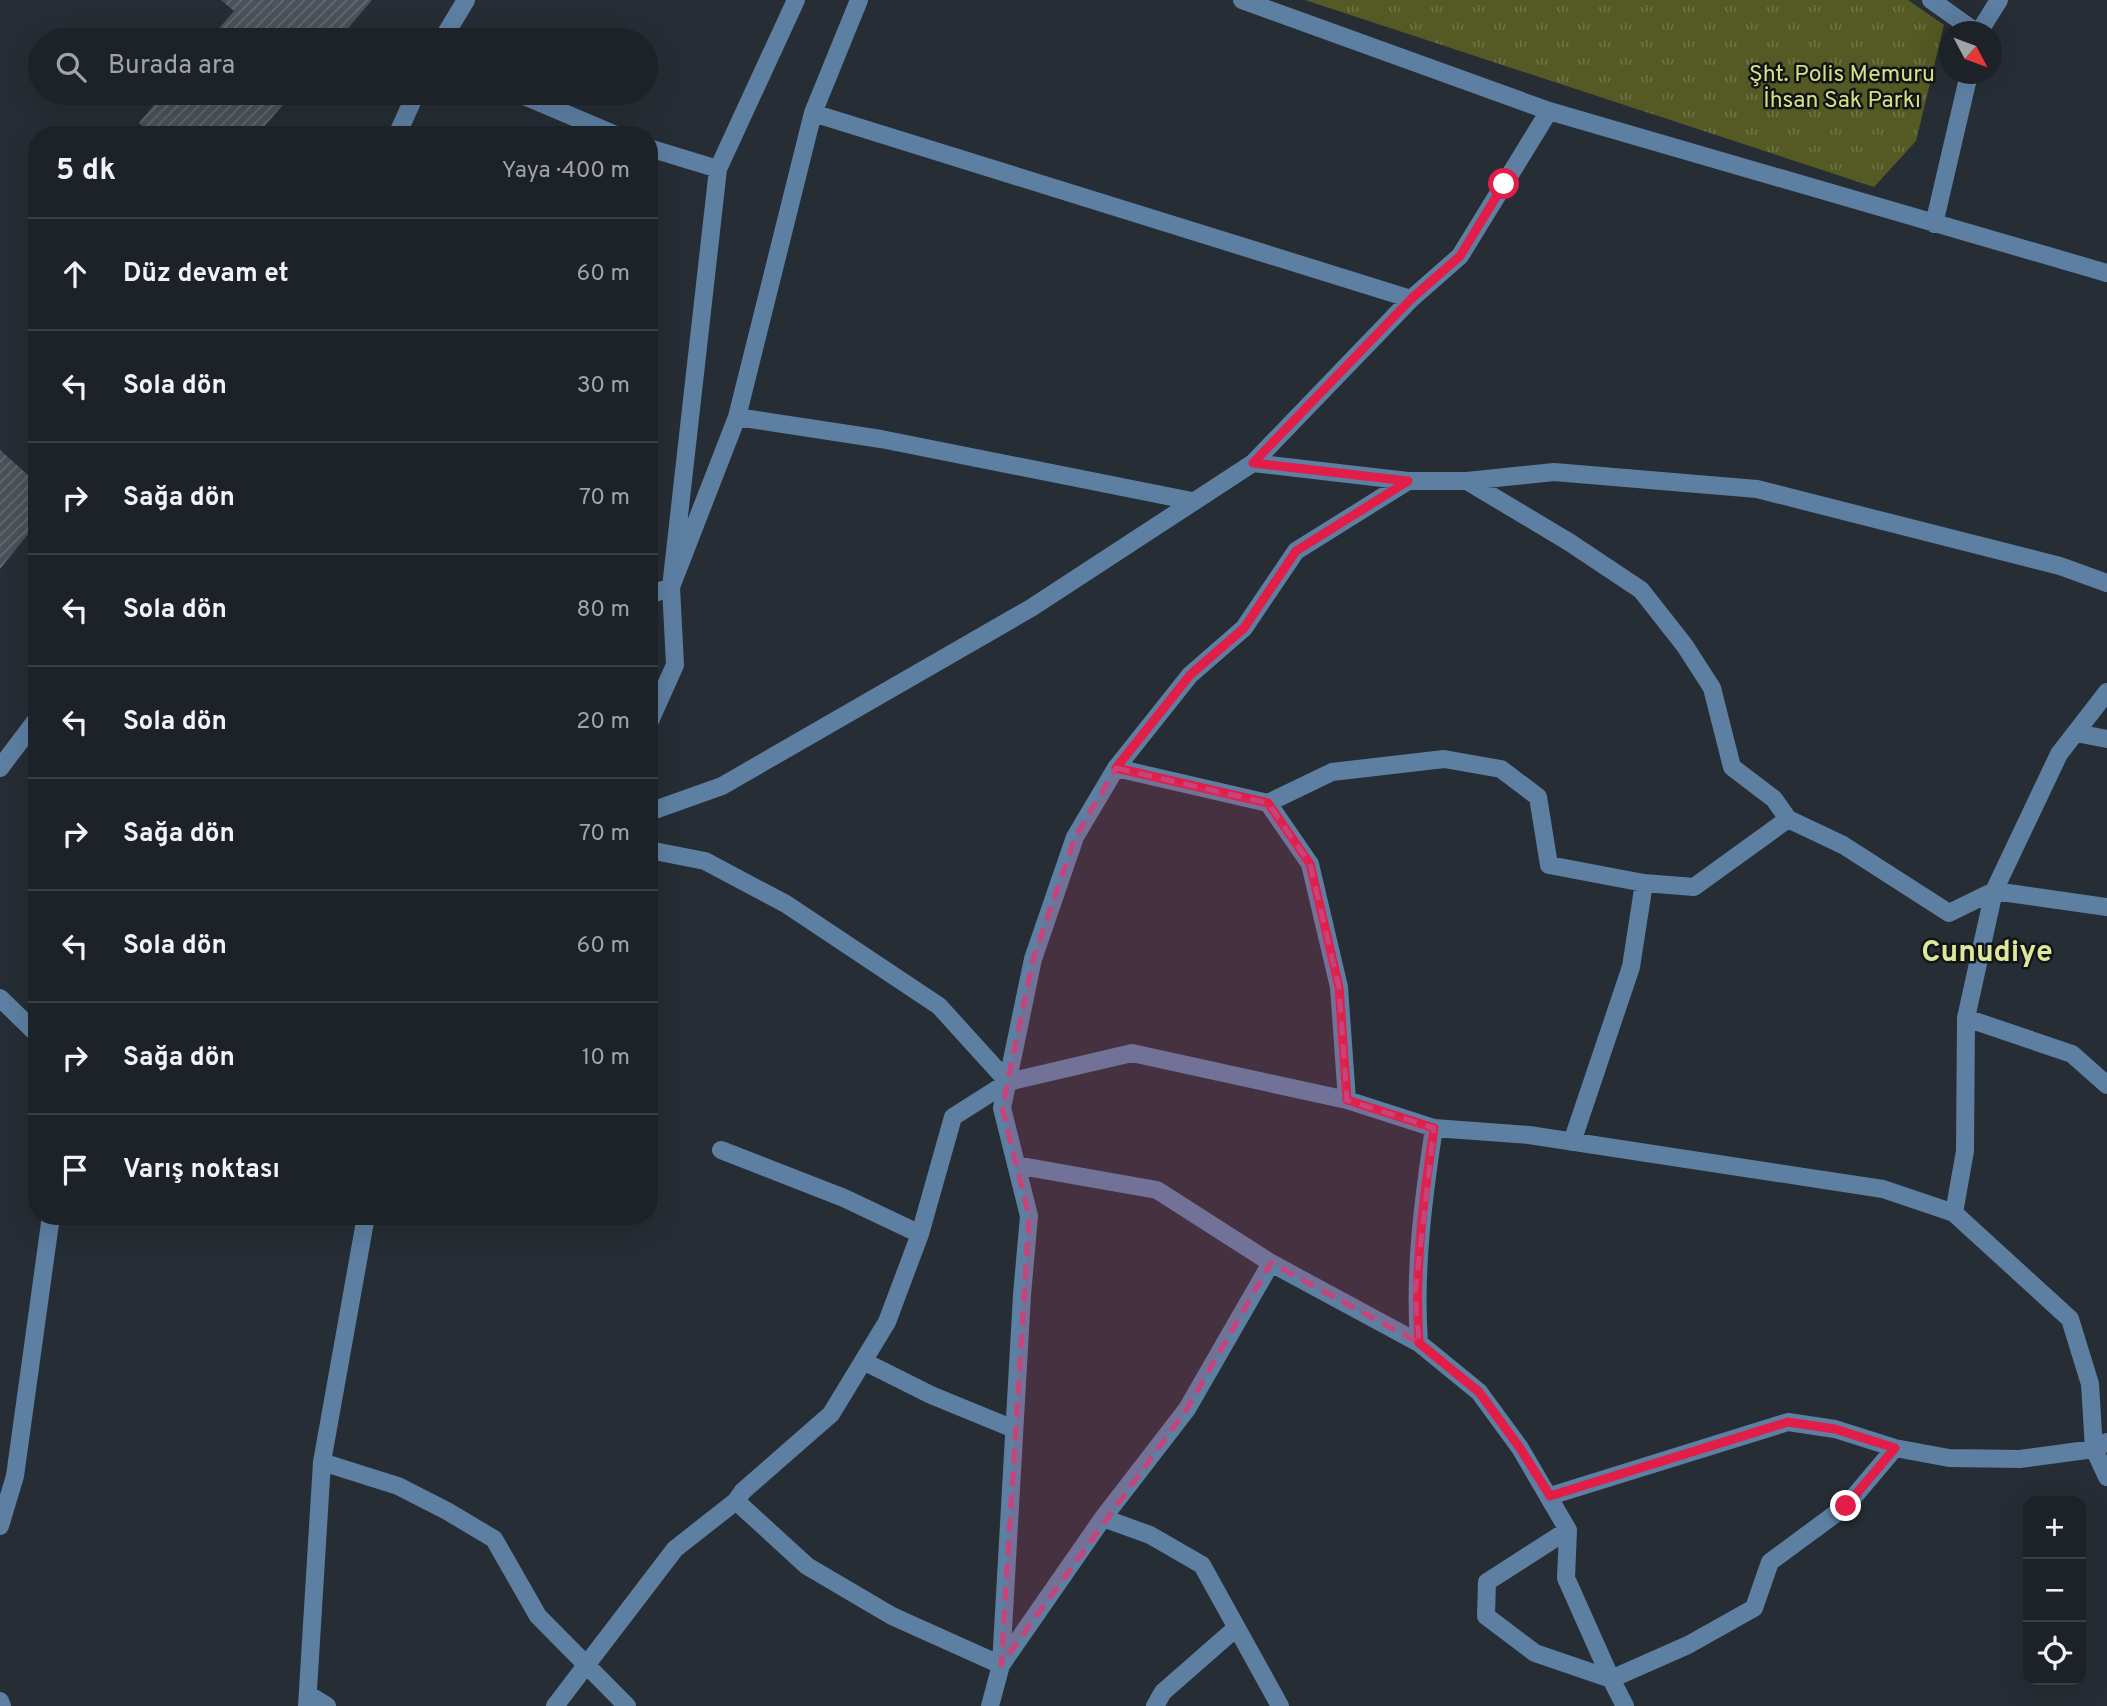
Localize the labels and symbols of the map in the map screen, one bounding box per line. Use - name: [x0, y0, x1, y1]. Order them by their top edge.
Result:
- north arrow: [1939, 21, 2002, 84]
- park label: Şht. Polis Memuru İhsan Sak Parkı: [1749, 61, 1935, 116]
- route start: [1488, 168, 1519, 199]
- district label: Cunudiye: [1921, 935, 2053, 972]
- route end: [1830, 1490, 1861, 1521]

